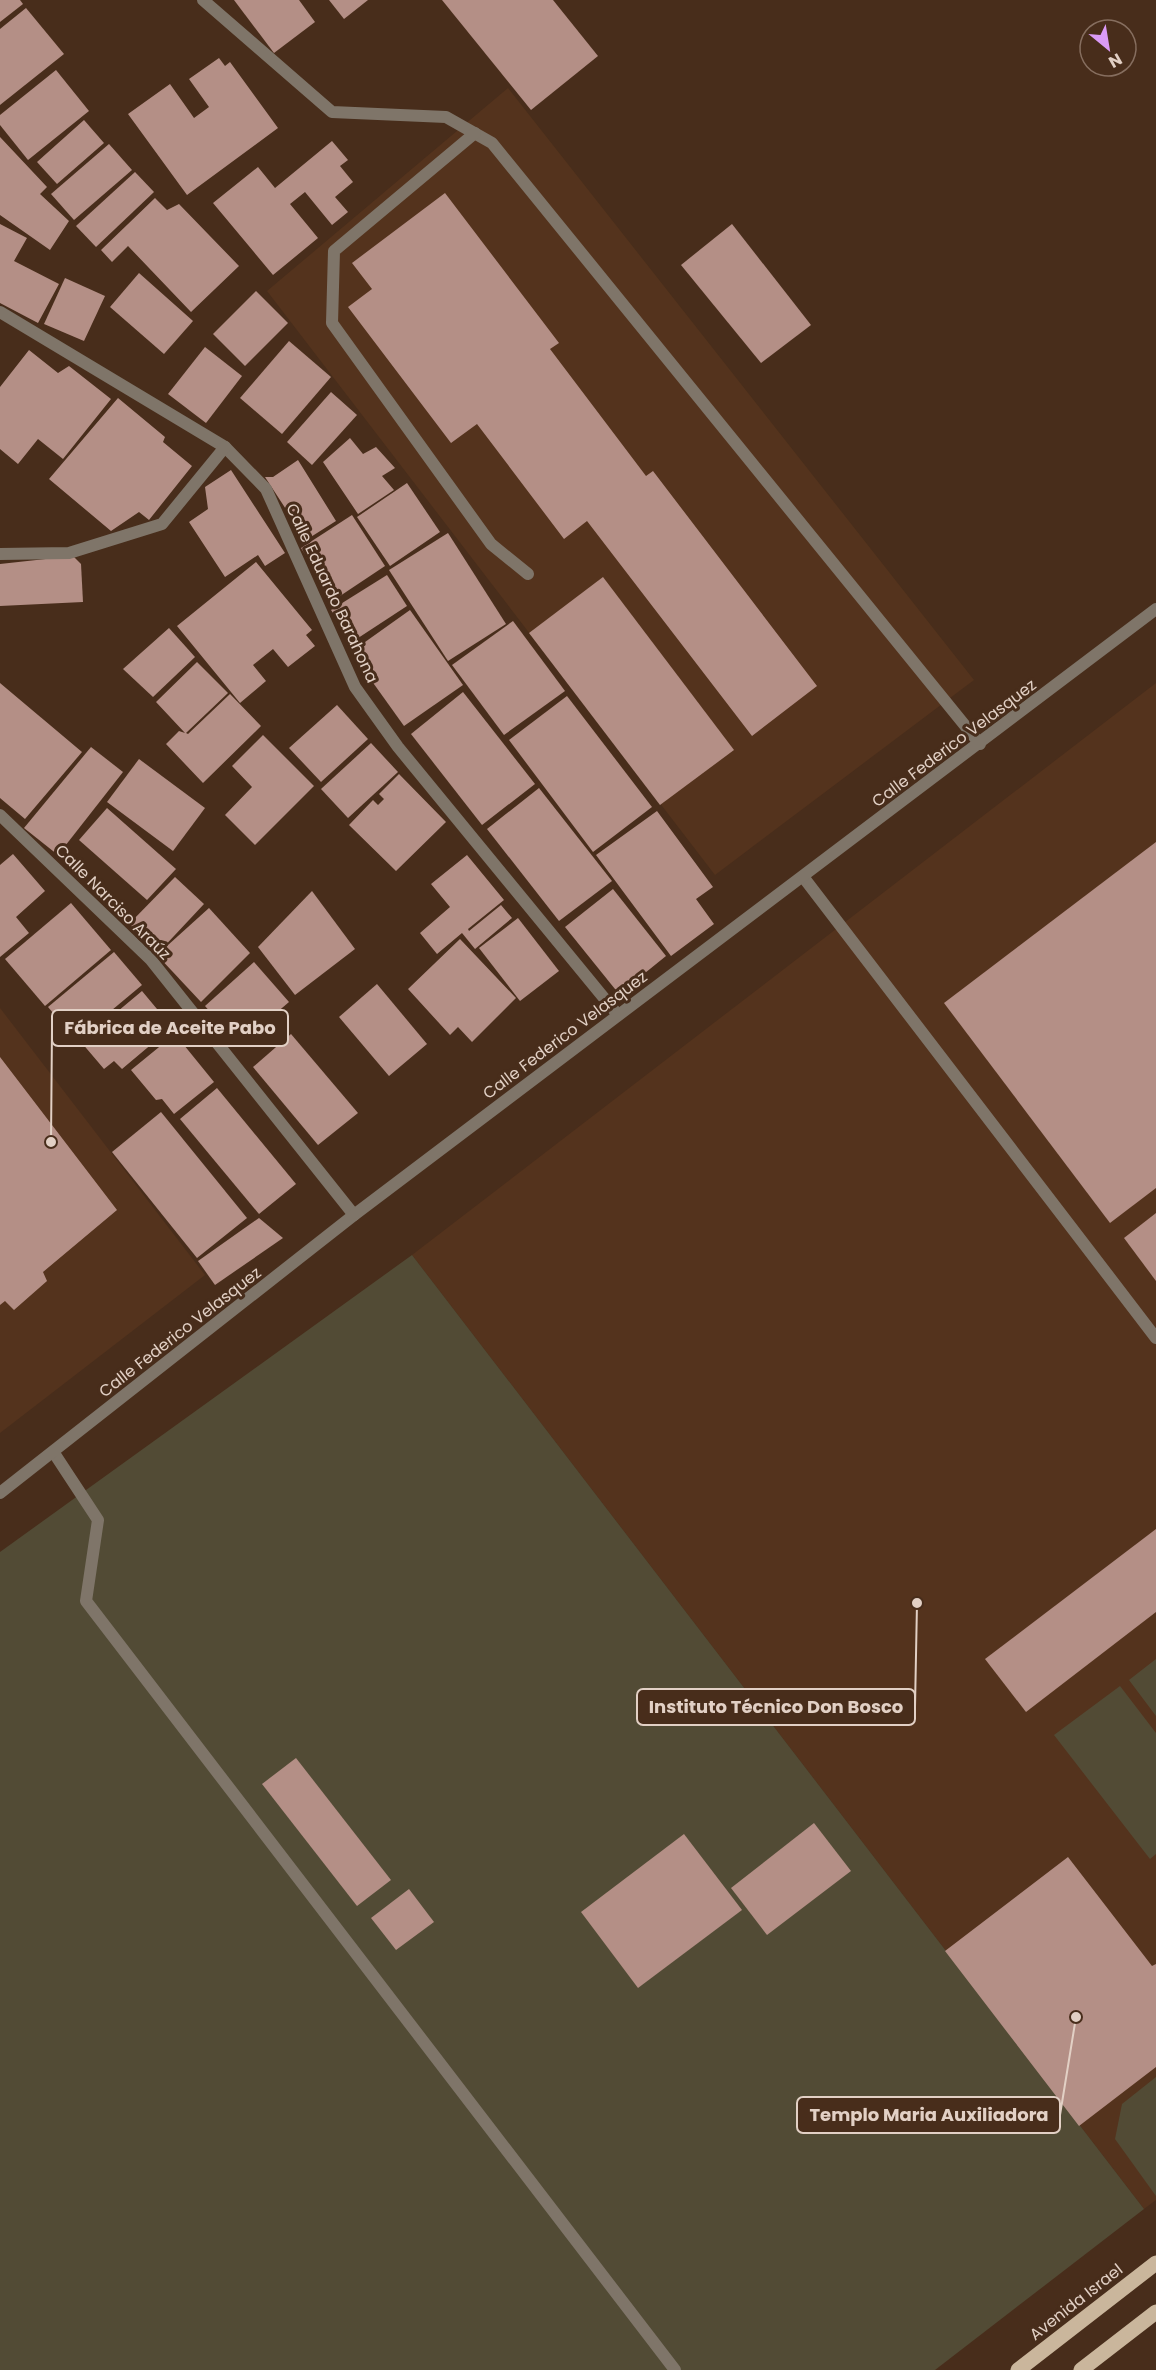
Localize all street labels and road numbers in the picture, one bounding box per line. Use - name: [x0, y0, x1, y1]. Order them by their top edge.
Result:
- street label: Calle Eduardo Barahona: [280, 500, 384, 686]
- street label: Calle Federico Velasquez: [867, 674, 1041, 812]
- street label: Calle Narciso Araúz: [50, 839, 176, 965]
- street label: Calle Federico Velasquez: [478, 966, 652, 1104]
- street label: Calle Federico Velasquez: [94, 1261, 266, 1403]
- street label: Avenida Israel: [1025, 2258, 1127, 2346]

